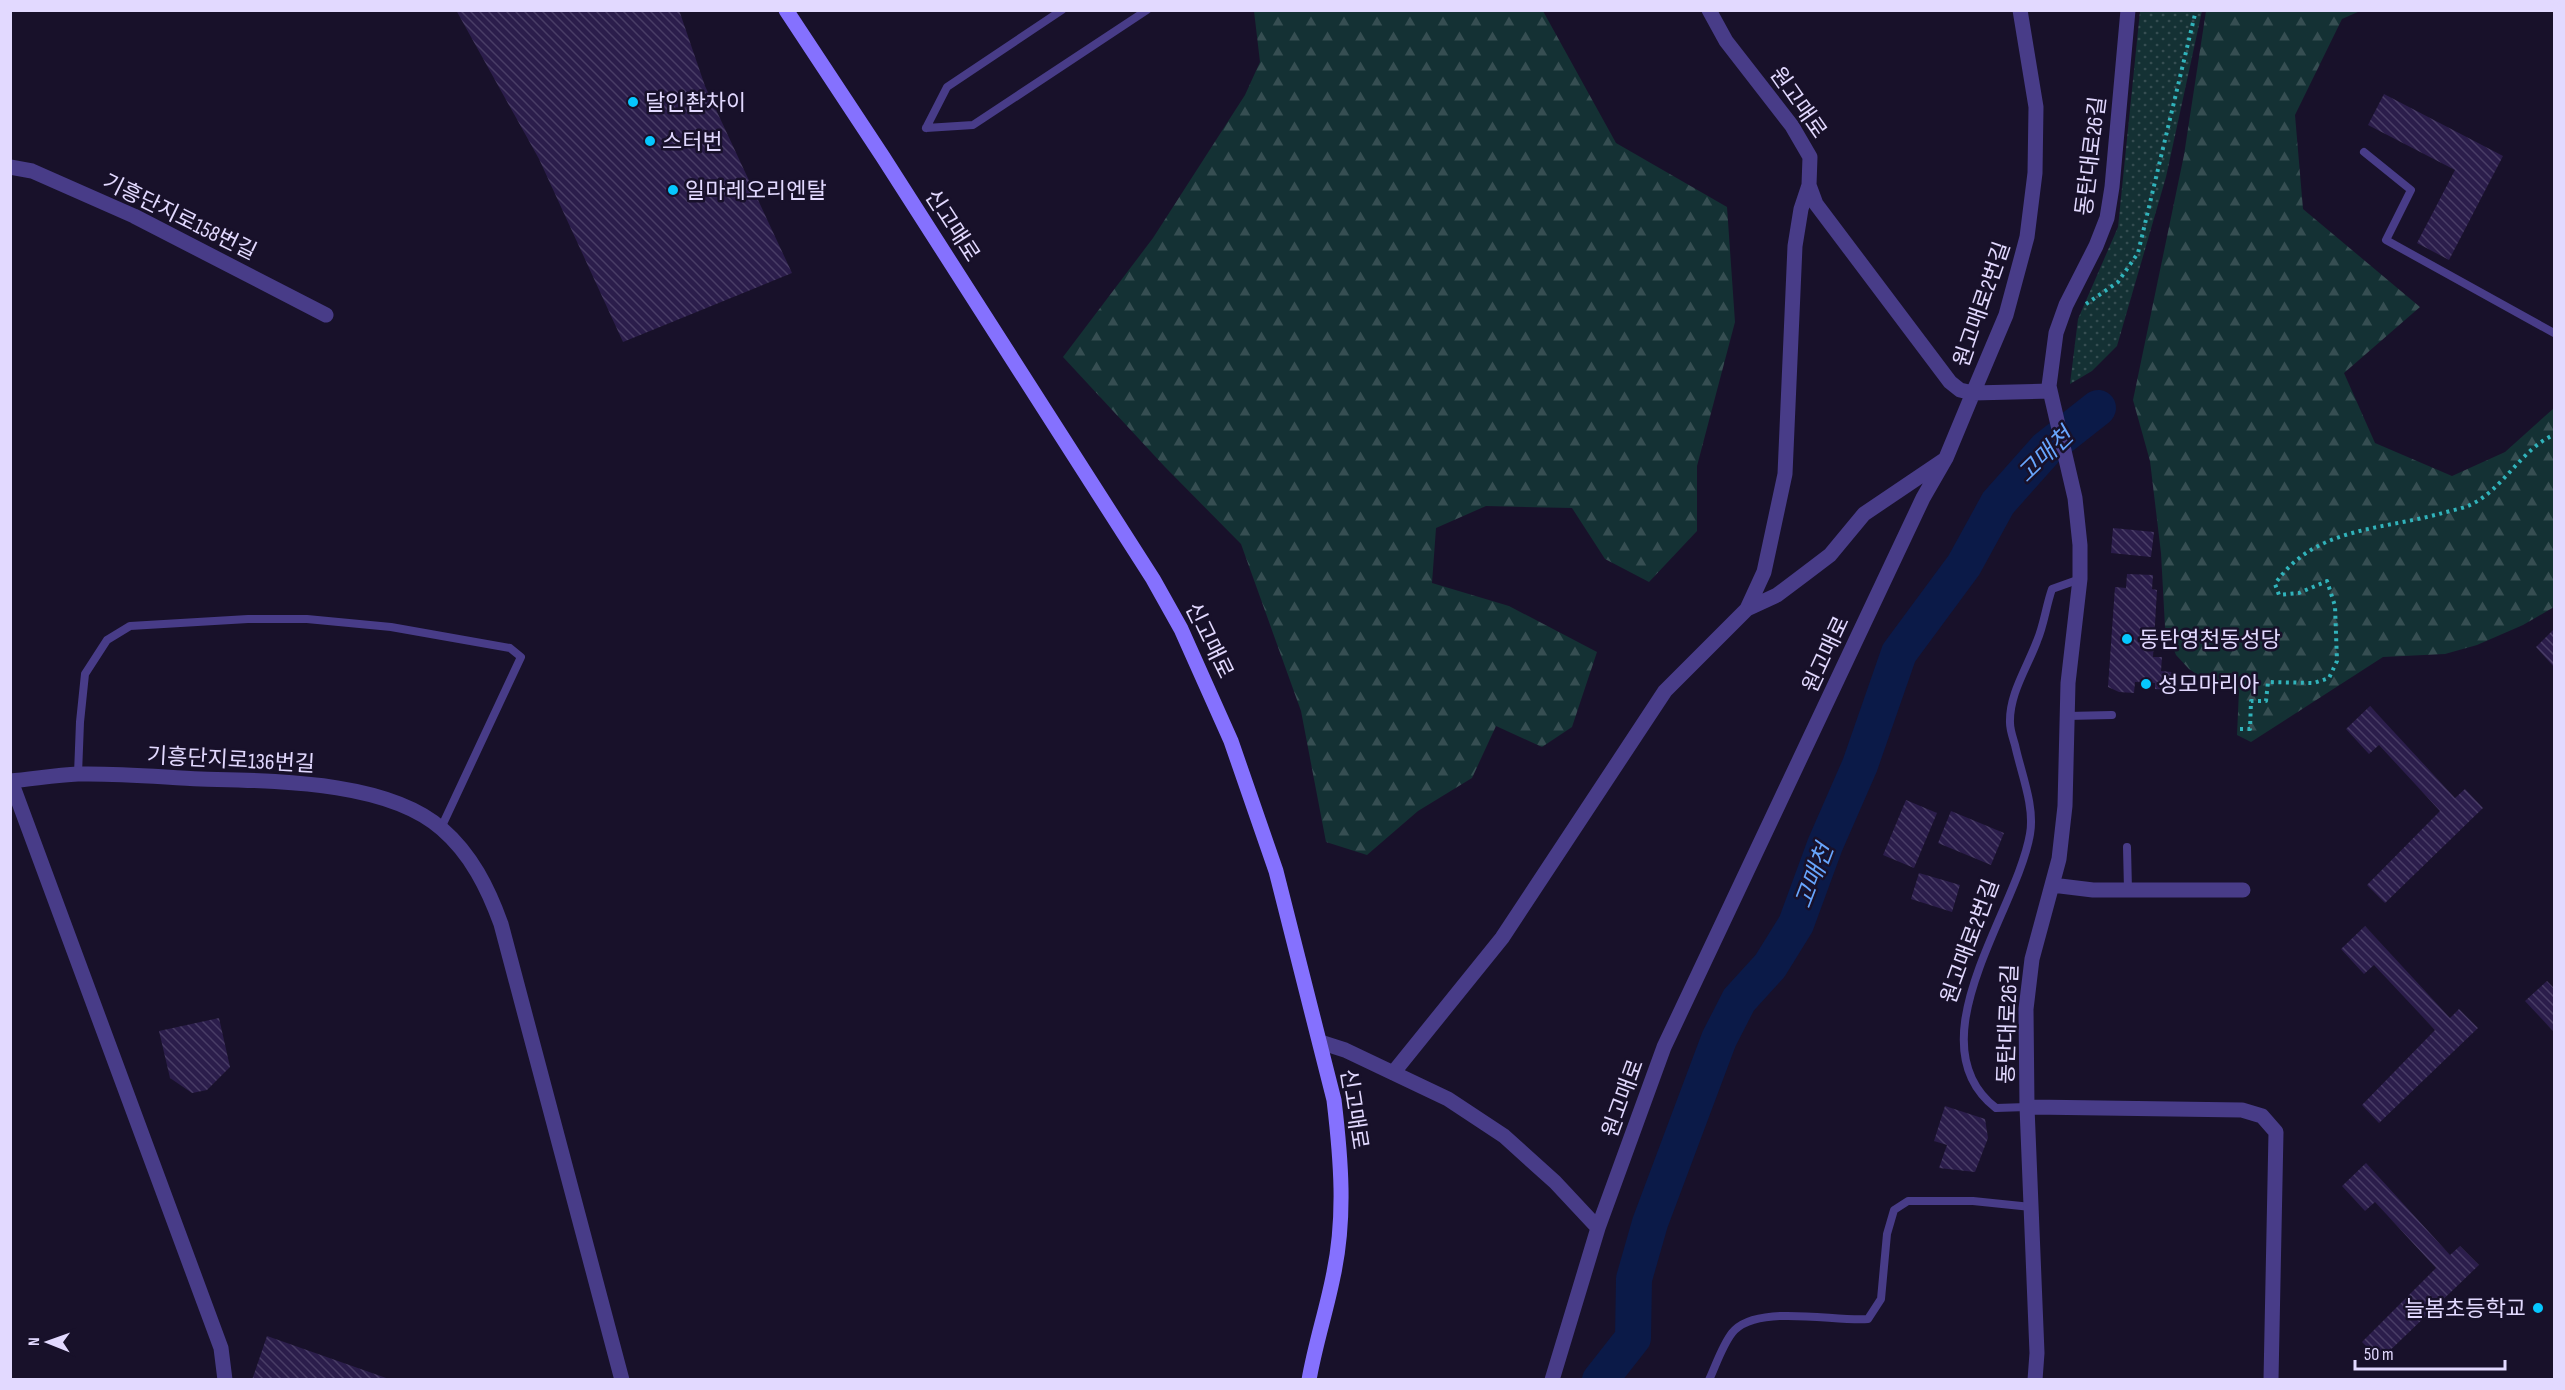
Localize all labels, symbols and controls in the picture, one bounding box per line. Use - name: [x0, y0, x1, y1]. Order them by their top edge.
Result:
- street label: 원고매로: [1763, 62, 1832, 144]
- place label: 달인촨차이: [645, 90, 746, 117]
- marker: 달인촨차이: [626, 95, 640, 109]
- street label: 동탄대로26길: [2071, 95, 2112, 217]
- place label: 스터번: [662, 129, 723, 156]
- marker: 스터번: [643, 134, 657, 148]
- street label: 기흥단지로158번길: [98, 168, 261, 266]
- place label: 일마레오리엔탈: [685, 178, 827, 205]
- marker: 일마레오리엔탈: [666, 183, 680, 197]
- street label: 신고매로: [918, 185, 985, 267]
- street label: 원고매로2번길: [1948, 238, 2016, 371]
- water label: 고매천: [2011, 420, 2081, 489]
- street label: 신고매로: [1179, 598, 1239, 683]
- street label: 원고매로: [1797, 612, 1856, 697]
- place label: 동탄영천동성당: [2139, 627, 2281, 654]
- marker: 동탄영천동성당: [2120, 632, 2134, 646]
- place label: 성모마리아: [2158, 672, 2259, 699]
- marker: 성모마리아: [2139, 677, 2153, 691]
- street label: 기흥단지로136번길: [146, 743, 316, 778]
- water label: 고매천: [1789, 837, 1841, 912]
- street label: 원고매로2번길: [1935, 876, 2005, 1007]
- street label: 동탄대로26길: [1993, 964, 2024, 1084]
- street label: 원고매로: [1597, 1056, 1650, 1141]
- street label: 신고매로: [1334, 1067, 1373, 1151]
- place label: 늘봄초등학교: [2405, 1296, 2526, 1323]
- marker: 늘봄초등학교: [2531, 1301, 2545, 1315]
- north arrow: [18, 1312, 78, 1372]
- scale bar: [2355, 1333, 2505, 1371]
- text: N: [25, 1337, 44, 1346]
- text: 50 m: [2364, 1344, 2394, 1365]

